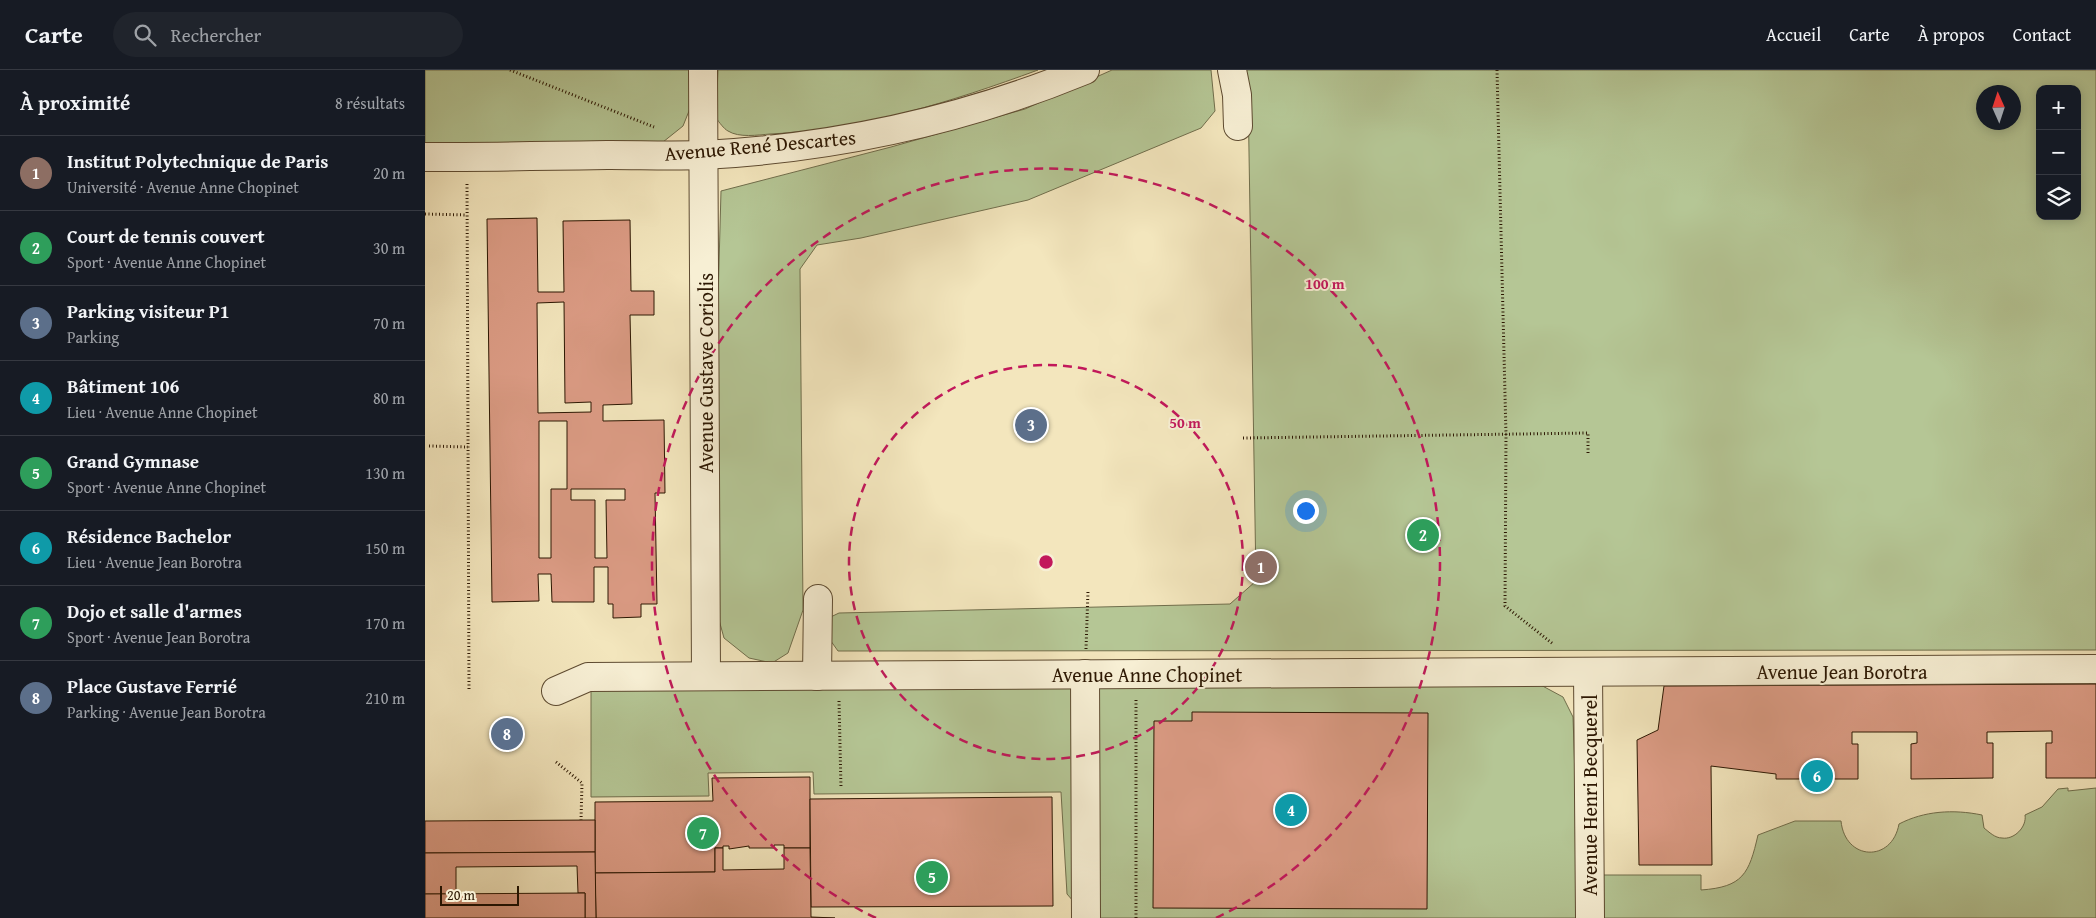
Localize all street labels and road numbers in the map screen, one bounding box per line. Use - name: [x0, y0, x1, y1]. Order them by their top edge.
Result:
- street label: Avenue René Descartes: [663, 122, 857, 168]
- street label: Avenue Gustave Coriolis: [691, 273, 720, 473]
- street label: Avenue Jean Borotra: [1757, 657, 1928, 686]
- street label: Avenue Anne Chopinet: [1052, 660, 1242, 689]
- street label: Avenue Henri Becquerel: [1575, 694, 1604, 896]

